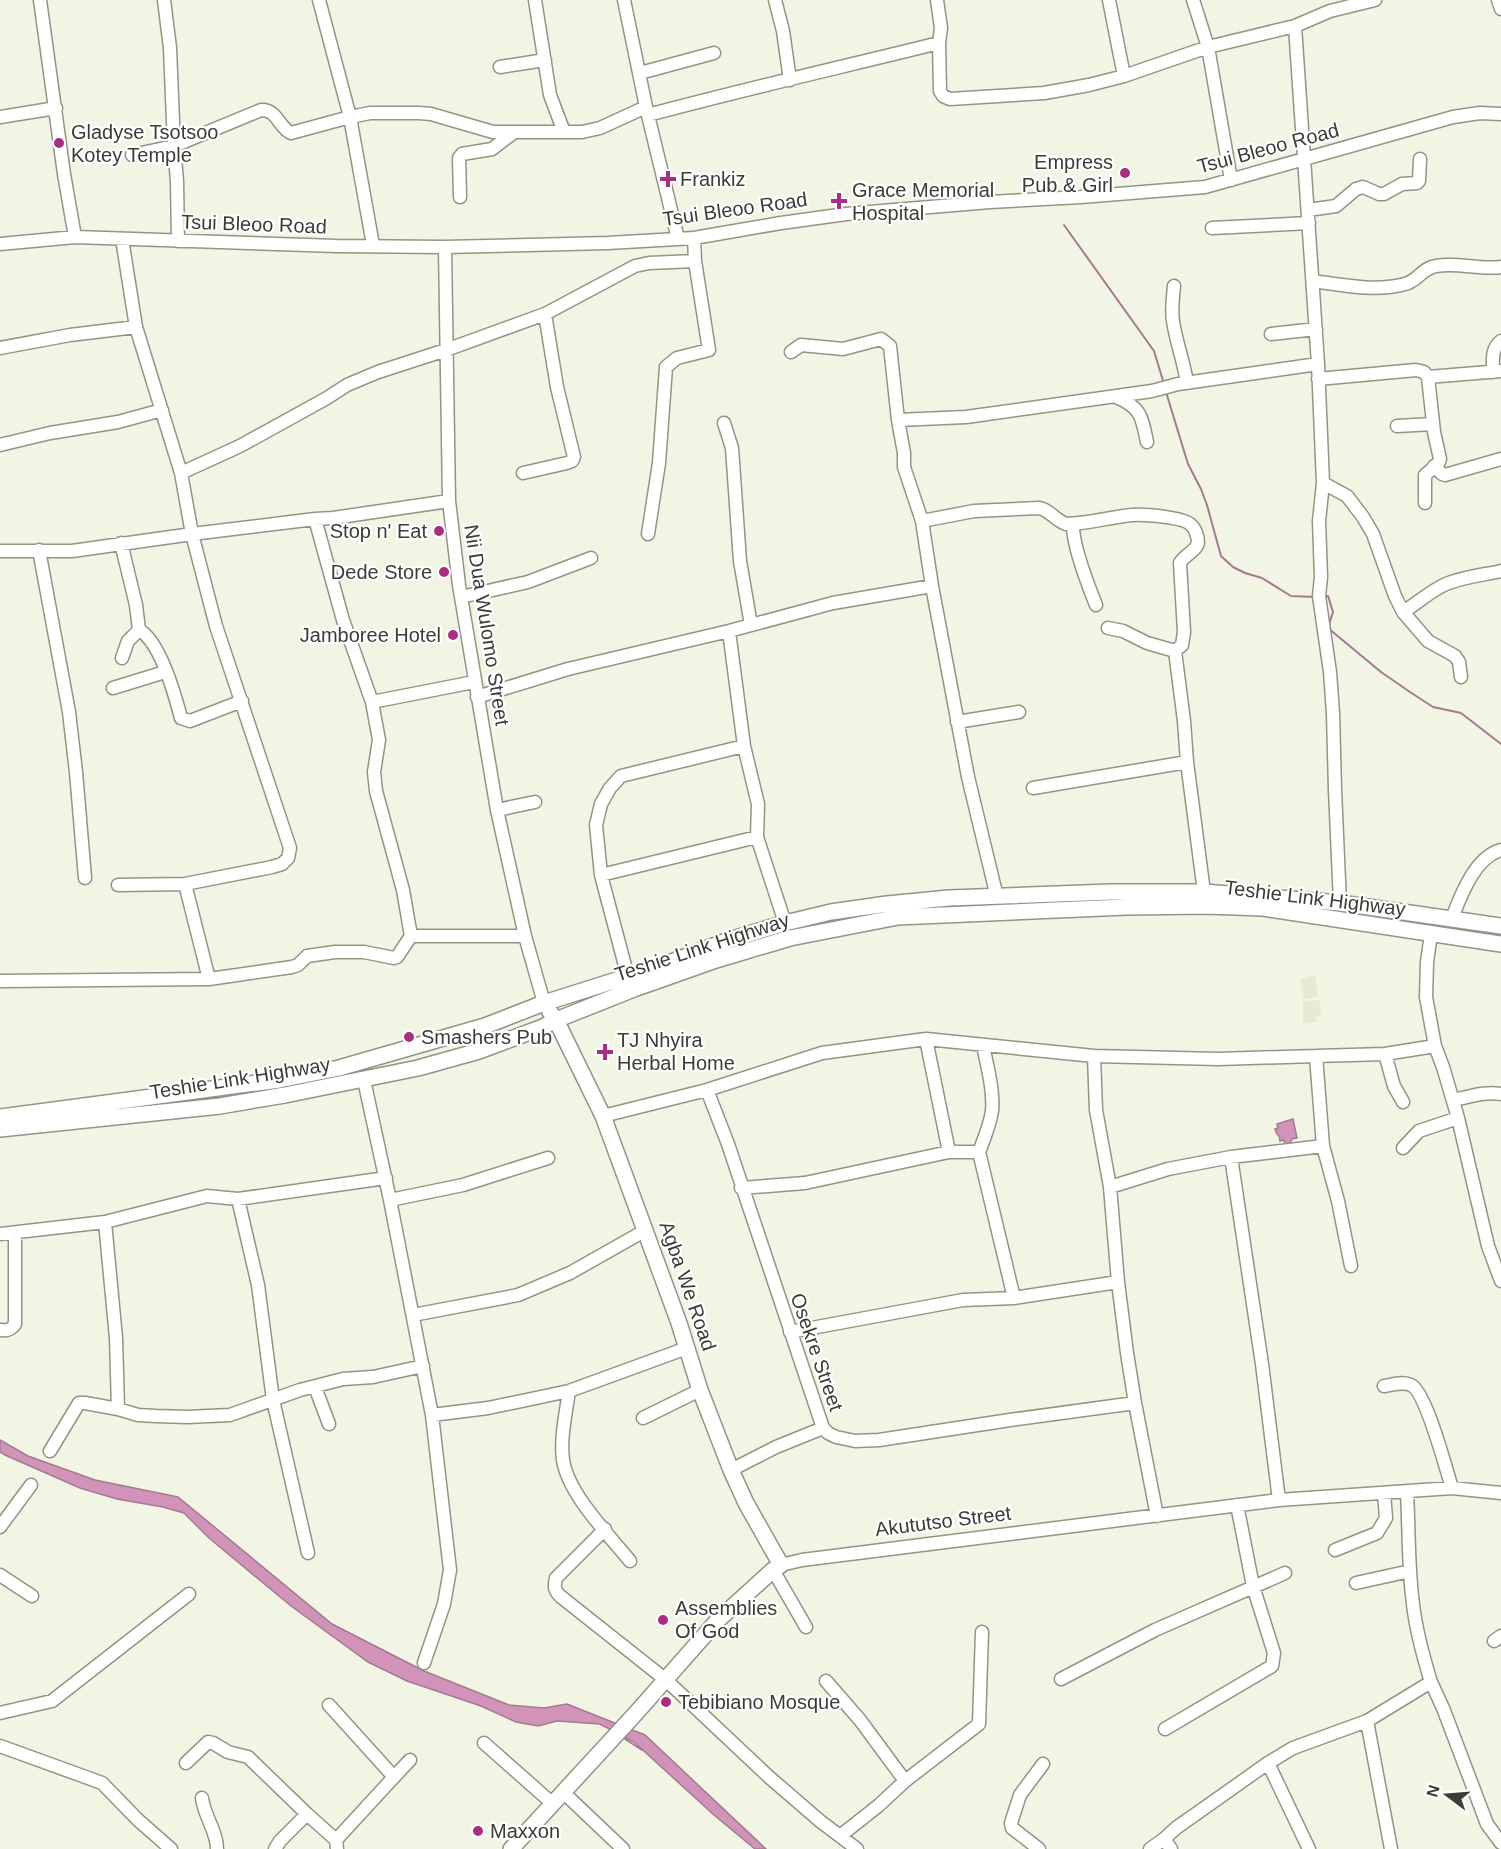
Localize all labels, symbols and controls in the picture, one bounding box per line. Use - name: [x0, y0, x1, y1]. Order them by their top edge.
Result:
- street label: Tsui Bleoo Road: [1195, 119, 1341, 177]
- place label: Gladyse Tsotsoo Kotey Temple: [71, 121, 219, 166]
- marker: Gladyse Tsotsoo Kotey Temple: [52, 136, 66, 150]
- place label: Empress Pub & Girl: [1022, 151, 1113, 196]
- marker: Empress Pub & Girl: [1118, 166, 1132, 180]
- place label: Frankiz: [680, 168, 746, 190]
- marker: Frankiz: [661, 172, 675, 186]
- place label: Grace Memorial Hospital: [852, 179, 994, 224]
- street label: Tsui Bleoo Road: [661, 188, 809, 230]
- marker: Grace Memorial Hospital: [830, 192, 848, 210]
- street label: Tsui Bleoo Road: [181, 210, 327, 238]
- place label: Stop n' Eat: [330, 520, 427, 542]
- street label: Nii Dua Wulomo Street: [460, 523, 514, 727]
- marker: Stop n' Eat: [432, 524, 446, 538]
- place label: Dede Store: [331, 561, 432, 583]
- marker: Dede Store: [437, 565, 451, 579]
- place label: Jamboree Hotel: [300, 624, 441, 646]
- marker: Jamboree Hotel: [446, 628, 460, 642]
- street label: Teshie Link Highway: [1223, 876, 1407, 920]
- street label: Teshie Link Highway: [612, 908, 792, 986]
- place label: Smashers Pub: [421, 1026, 552, 1048]
- place label: TJ Nhyira Herbal Home: [617, 1029, 735, 1074]
- marker: Smashers Pub: [402, 1030, 416, 1044]
- marker: TJ Nhyira Herbal Home: [598, 1045, 612, 1059]
- street label: Teshie Link Highway: [148, 1053, 332, 1103]
- street label: Agba We Road: [656, 1218, 720, 1354]
- street label: Osekre Street: [787, 1290, 848, 1414]
- street label: Akututso Street: [874, 1502, 1013, 1540]
- place label: Assemblies Of God: [675, 1597, 777, 1642]
- marker: Assemblies Of God: [656, 1613, 670, 1627]
- place label: Tebibiano Mosque: [678, 1691, 840, 1713]
- marker: Tebibiano Mosque: [659, 1695, 673, 1709]
- north arrow: [1417, 1765, 1477, 1825]
- text: N: [1423, 1783, 1443, 1799]
- place label: Maxxon: [490, 1820, 560, 1842]
- marker: Maxxon: [471, 1824, 485, 1838]

